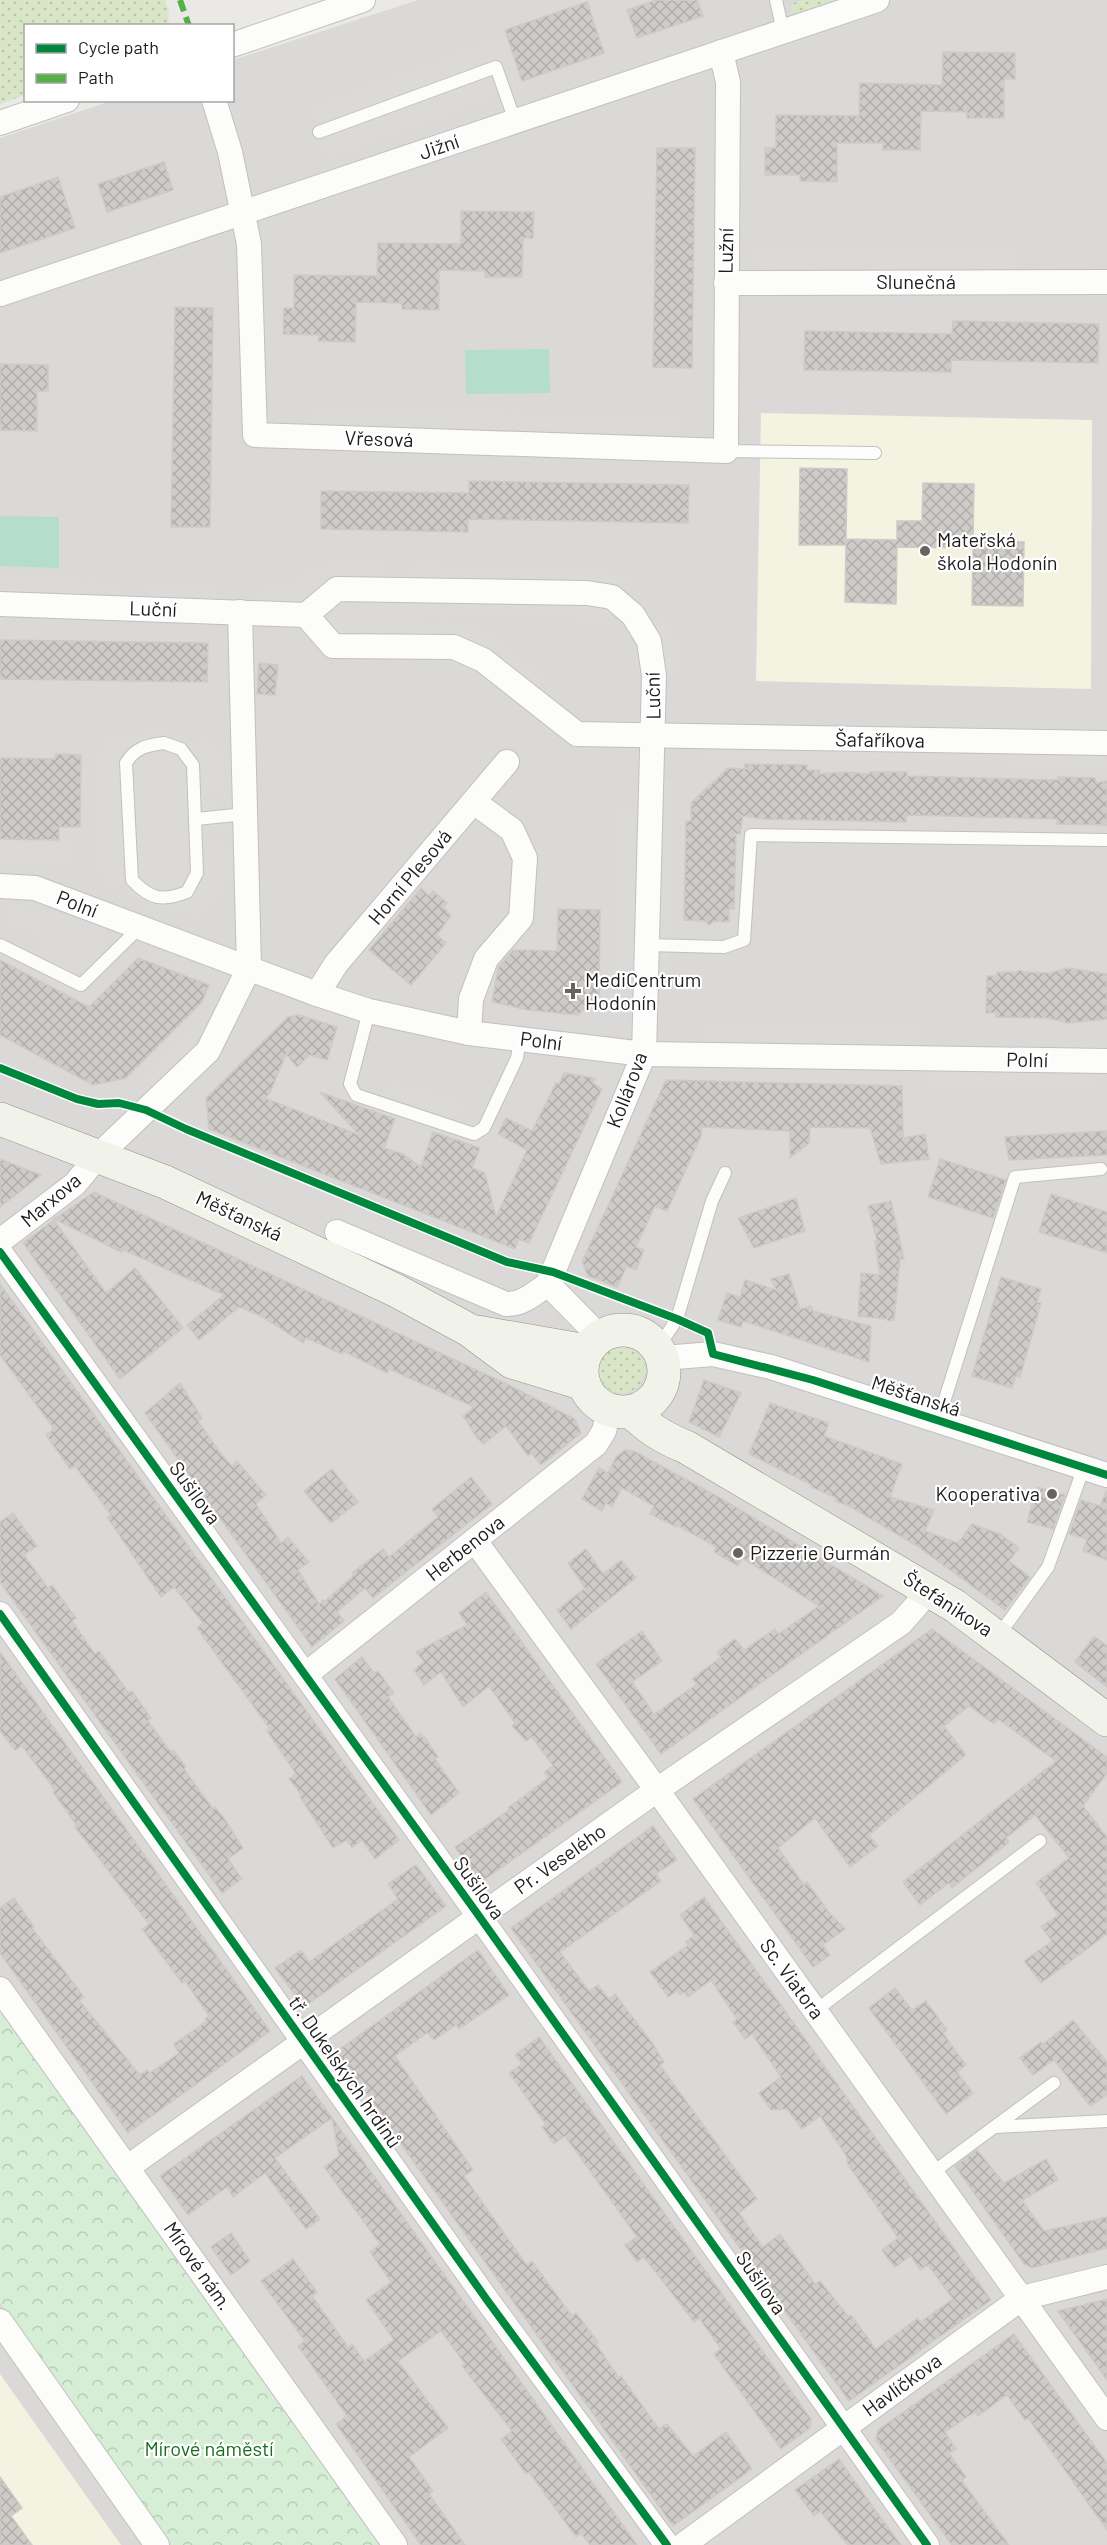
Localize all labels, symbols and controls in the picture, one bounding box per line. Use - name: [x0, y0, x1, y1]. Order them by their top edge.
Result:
- legend: [24, 24, 234, 102]
- text: Cycle path: [78, 36, 159, 58]
- text: Path: [78, 66, 114, 88]
- street label: Jižní: [416, 128, 462, 164]
- street label: Lužní: [713, 228, 737, 274]
- street label: Slunečná: [876, 269, 956, 293]
- street label: Vřesová: [344, 425, 414, 451]
- place label: Mateřská škola Hodonín: [937, 527, 1058, 574]
- marker: Mateřská škola Hodonín: [918, 544, 932, 558]
- street label: Luční: [129, 595, 177, 621]
- street label: Luční: [640, 672, 664, 720]
- street label: Šafaříkova: [835, 726, 925, 752]
- street label: Horní Plesová: [362, 824, 456, 929]
- street label: Polní: [53, 884, 101, 922]
- place label: MediCentrum Hodonín: [585, 967, 701, 1014]
- marker: MediCentrum Hodonín: [566, 984, 580, 998]
- street label: Polní: [519, 1026, 563, 1054]
- street label: Polní: [1006, 1047, 1048, 1071]
- street label: Kollárova: [601, 1048, 651, 1131]
- street label: Marxova: [15, 1167, 85, 1231]
- street label: Měšťanská: [192, 1185, 286, 1245]
- street label: Měšťanská: [869, 1369, 964, 1421]
- street label: Sušilova: [165, 1456, 227, 1529]
- place label: Kooperativa: [935, 1481, 1040, 1505]
- marker: Kooperativa: [1045, 1487, 1059, 1501]
- street label: Herbenova: [420, 1509, 508, 1585]
- place label: Pizzerie Gurmán: [750, 1540, 890, 1564]
- marker: Pizzerie Gurmán: [731, 1546, 745, 1560]
- street label: Štefánikova: [899, 1565, 998, 1641]
- street label: Pr. Veselého: [509, 1818, 610, 1899]
- street label: Sušilova: [449, 1851, 511, 1924]
- street label: Sc. Viatora: [756, 1934, 830, 2023]
- street label: tř. Dukelských hrdinů: [284, 1991, 407, 2152]
- street label: Mírové nám.: [160, 2216, 238, 2314]
- street label: Sušilova: [731, 2246, 792, 2319]
- street label: Havlíčkova: [857, 2348, 946, 2421]
- park label: Mírové náměstí: [144, 2436, 274, 2460]

